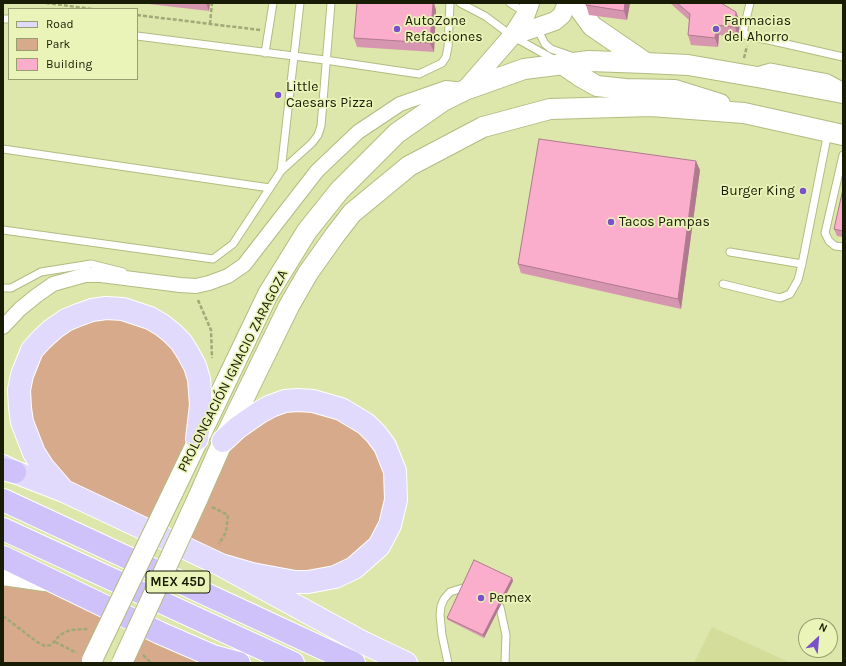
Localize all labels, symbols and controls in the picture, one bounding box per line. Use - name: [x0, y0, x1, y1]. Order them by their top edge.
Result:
- legend: [8, 8, 138, 80]
- place label: AutoZone Refacciones: [405, 13, 483, 46]
- place label: Farmacias del Ahorro: [724, 13, 791, 46]
- text: Road: [46, 17, 74, 31]
- marker: AutoZone Refacciones: [392, 24, 402, 34]
- marker: Farmacias del Ahorro: [711, 24, 721, 34]
- text: Park: [46, 37, 70, 51]
- text: Building: [46, 57, 92, 71]
- place label: Little Caesars Pizza: [286, 79, 373, 112]
- marker: Little Caesars Pizza: [273, 90, 283, 100]
- place label: Burger King: [720, 183, 795, 199]
- marker: Burger King: [798, 186, 808, 196]
- place label: Tacos Pampas: [619, 214, 710, 230]
- marker: Tacos Pampas: [606, 217, 616, 227]
- street label: PROLONGACIÓN IGNACIO ZARAGOZA: [174, 267, 292, 475]
- road number: MEX 45D: [146, 571, 210, 593]
- place label: Pemex: [489, 590, 531, 606]
- marker: Pemex: [476, 593, 486, 603]
- north arrow: [798, 618, 838, 658]
- text: N: [817, 620, 829, 635]

